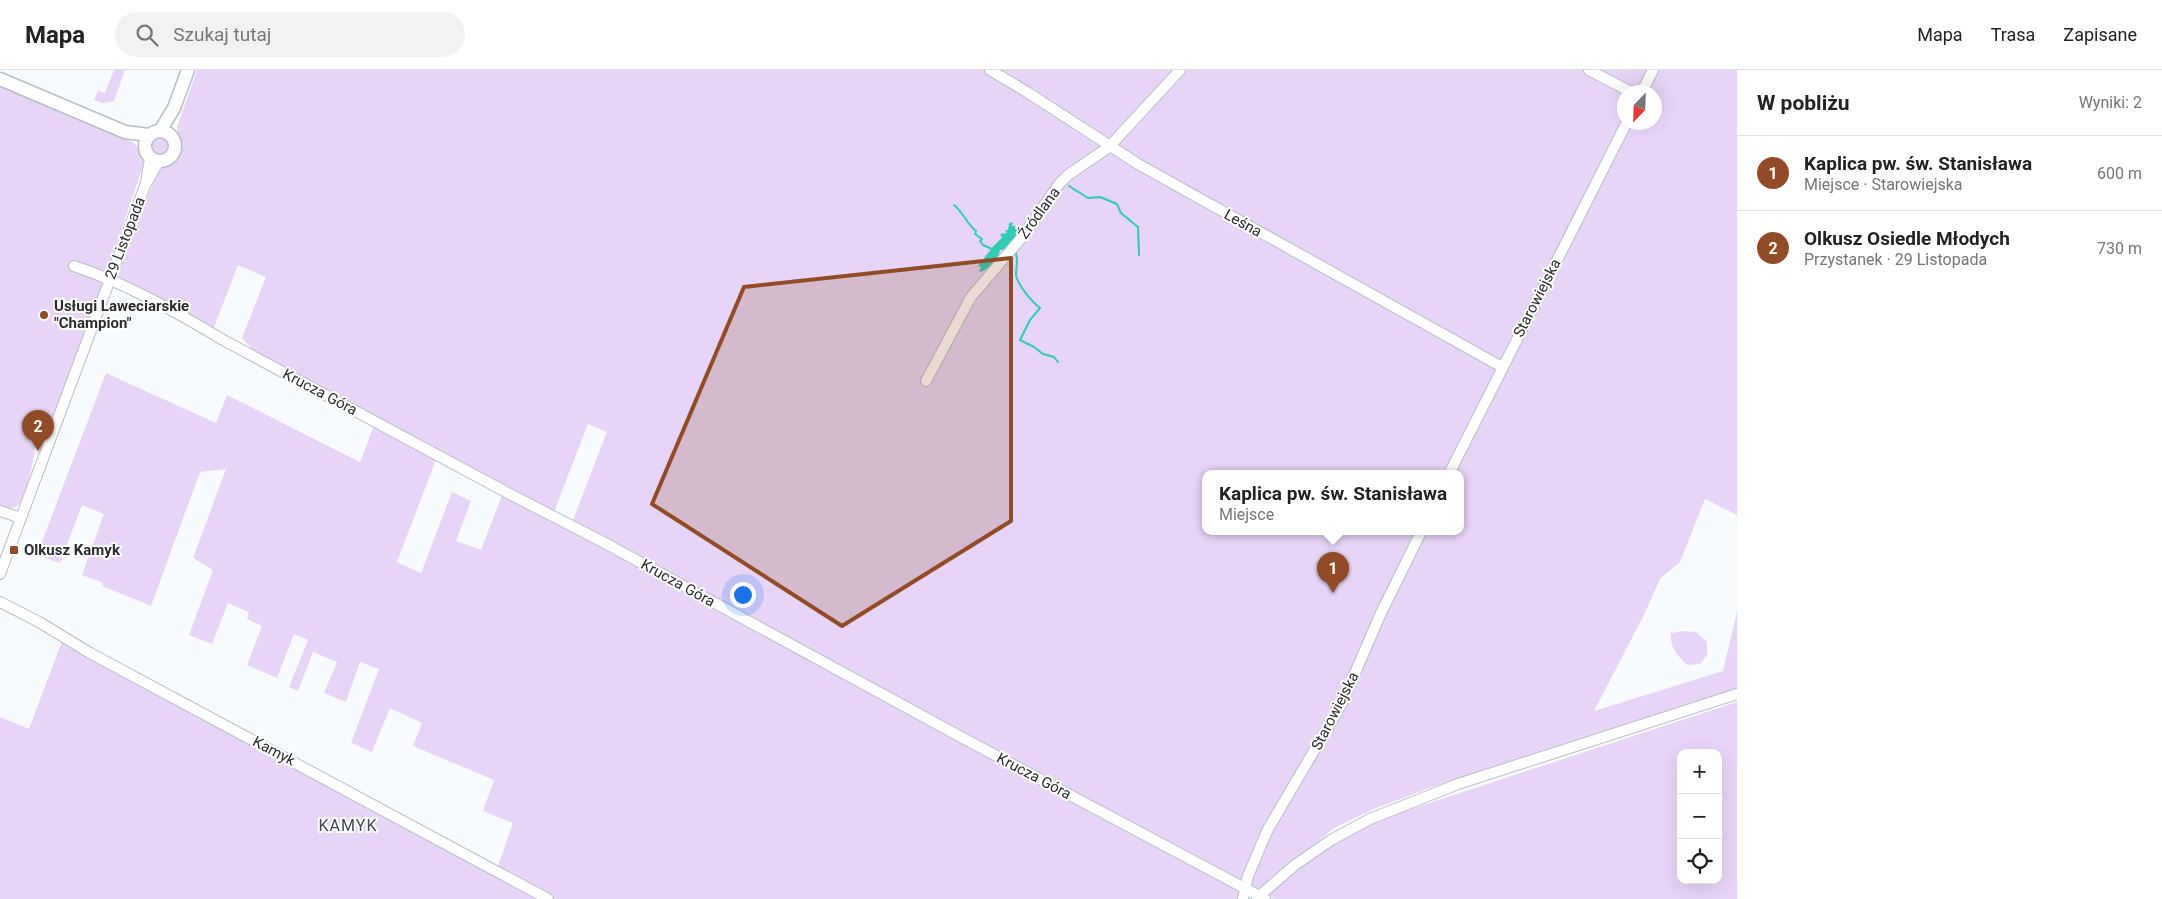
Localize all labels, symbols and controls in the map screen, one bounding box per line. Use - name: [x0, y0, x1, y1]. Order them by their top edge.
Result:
- search box: [115, 12, 465, 57]
- text: Mapa: [25, 21, 85, 49]
- icon: search: [133, 21, 161, 49]
- text: Szukaj tutaj: [173, 23, 271, 46]
- text: Mapa: [1917, 24, 1963, 45]
- text: Trasa: [1991, 24, 2035, 45]
- text: Zapisane: [2063, 24, 2137, 45]
- north arrow: [1617, 85, 1662, 130]
- text: W pobliżu: [1757, 91, 1850, 115]
- text: Wyniki: 2: [2079, 93, 2142, 112]
- text: Kaplica pw. św. Stanisława: [1804, 152, 2032, 175]
- text: 1: [1768, 164, 1778, 183]
- text: 600 m: [2097, 164, 2142, 183]
- text: Miejsce · Starowiejska: [1804, 175, 1963, 194]
- street label: Źródlana: [1014, 184, 1064, 242]
- street label: 29 Listopada: [101, 194, 149, 282]
- street label: Leśna: [1221, 205, 1265, 241]
- text: Olkusz Osiedle Młodych: [1804, 227, 2010, 250]
- text: 2: [1768, 239, 1778, 258]
- text: 730 m: [2097, 239, 2142, 258]
- text: Przystanek · 29 Listopada: [1804, 250, 1987, 269]
- street label: Starowiejska: [1510, 256, 1564, 340]
- place label: Usługi Laweciarskie "Champion": [54, 297, 189, 332]
- marker: Usługi Laweciarskie "Champion": [38, 309, 50, 321]
- street label: Krucza Góra: [280, 365, 360, 419]
- pin: 2: [22, 410, 54, 451]
- popup: [1202, 470, 1464, 535]
- text: Kaplica pw. św. Stanisława: [1219, 482, 1447, 505]
- text: Miejsce: [1219, 505, 1274, 524]
- place label: Olkusz Kamyk: [24, 541, 121, 559]
- marker: Olkusz Kamyk: [8, 544, 20, 556]
- pin: 1: [1317, 552, 1349, 593]
- street label: Krucza Góra: [638, 555, 718, 611]
- your location: [730, 582, 756, 608]
- street label: Starowiejska: [1308, 669, 1362, 753]
- street label: Kamyk: [250, 732, 299, 770]
- street label: Krucza Góra: [994, 749, 1074, 803]
- map controls: [1677, 749, 1722, 884]
- button: +: [1677, 749, 1722, 794]
- button: −: [1677, 794, 1722, 839]
- district label: KAMYK: [319, 816, 377, 835]
- button: locate: [1677, 839, 1722, 884]

